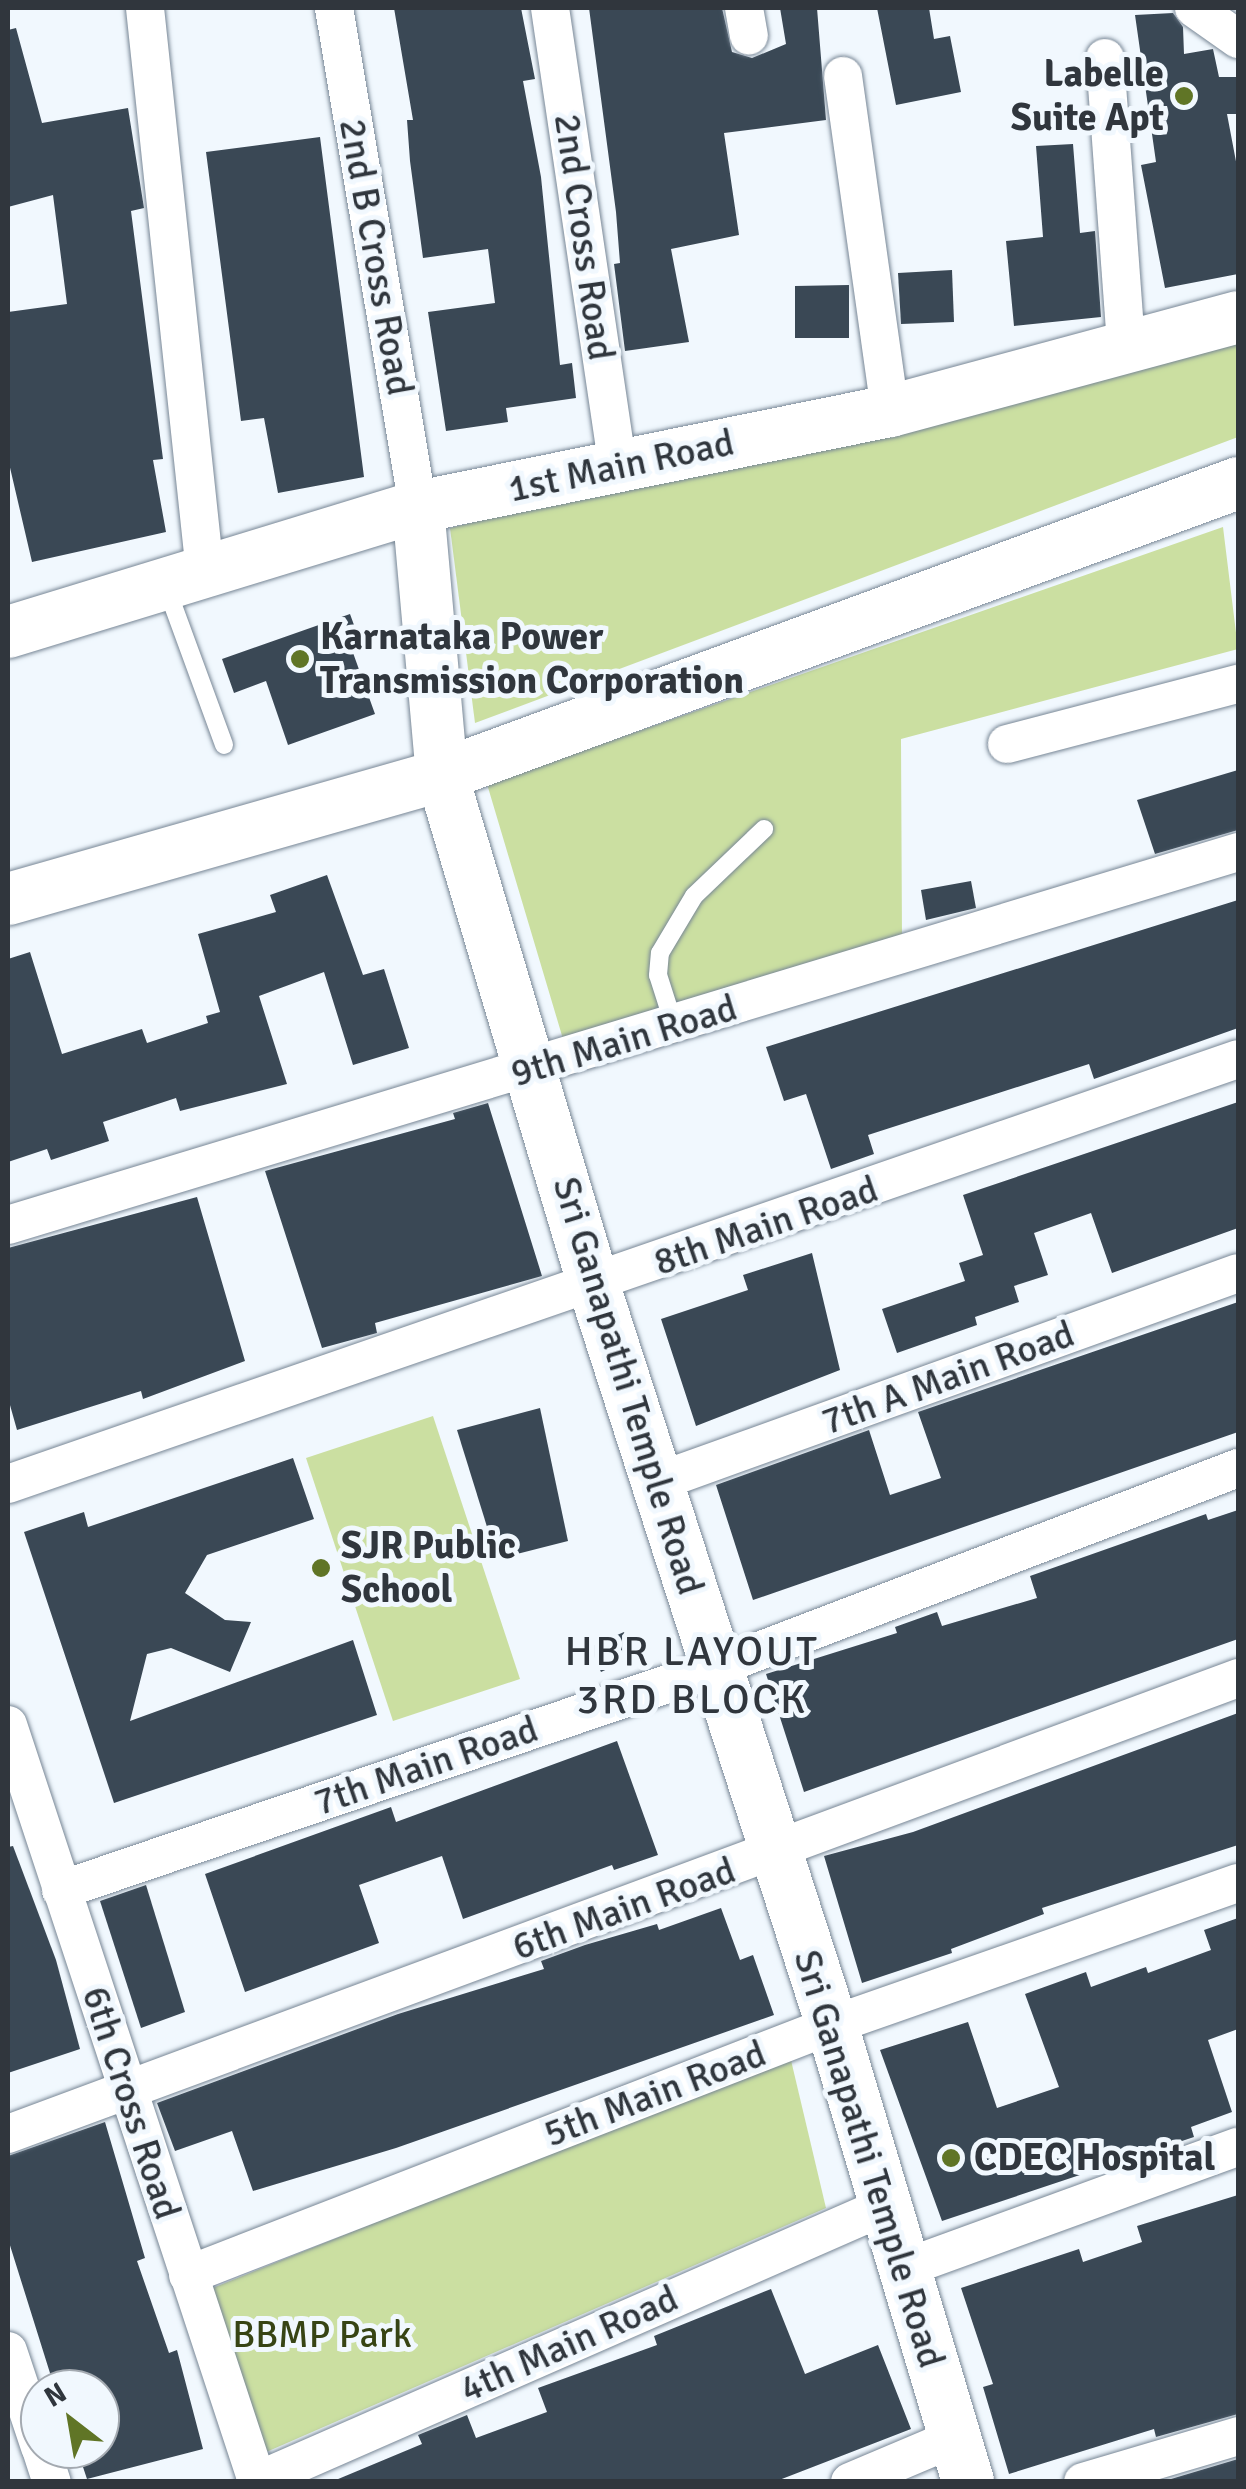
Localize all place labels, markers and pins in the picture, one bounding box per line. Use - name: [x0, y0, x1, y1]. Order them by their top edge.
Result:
- place label: Labelle Suite Apt: [1011, 51, 1164, 140]
- marker: Labelle Suite Apt: [1173, 85, 1195, 107]
- place label: Karnataka Power Transmission Corporation: [320, 614, 744, 704]
- marker: Karnataka Power Transmission Corporation: [289, 648, 311, 670]
- place label: SJR Public School: [341, 1523, 516, 1612]
- marker: SJR Public School: [310, 1557, 332, 1579]
- place label: CDEC Hospital: [974, 2135, 1215, 2181]
- marker: CDEC Hospital: [938, 2145, 964, 2171]

